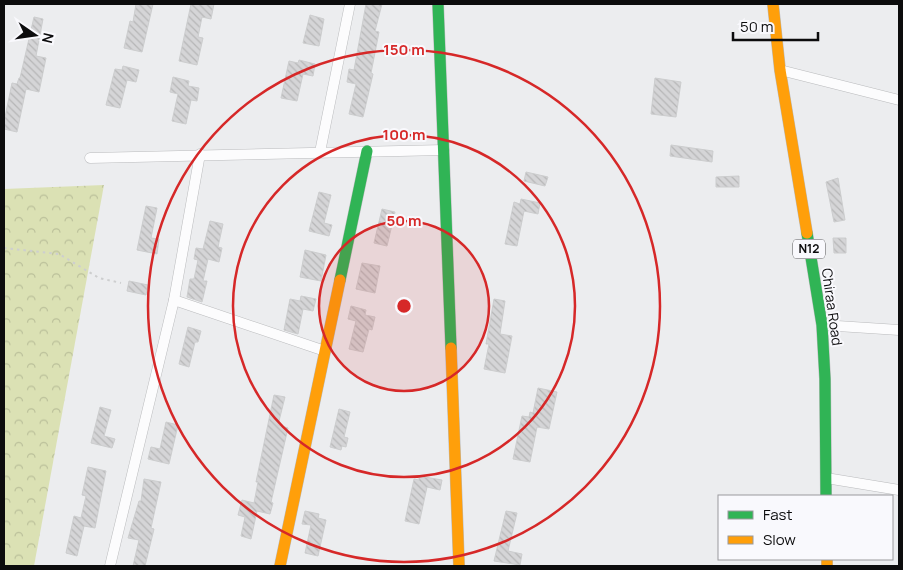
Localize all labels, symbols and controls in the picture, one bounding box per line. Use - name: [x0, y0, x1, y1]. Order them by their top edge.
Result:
- north arrow: [10, 10, 60, 60]
- scale bar: [733, 10, 818, 42]
- text: 50 m: [740, 16, 774, 37]
- text: N: [38, 31, 59, 45]
- text: 150 m: [383, 39, 425, 60]
- text: 100 m: [383, 124, 425, 145]
- text: 50 m: [386, 210, 422, 231]
- road number: N12: [793, 240, 825, 258]
- street label: Chiraa Road: [818, 267, 847, 347]
- centre of rings: [395, 297, 413, 315]
- legend: [718, 495, 893, 560]
- text: Fast: [763, 504, 792, 525]
- text: Slow: [763, 529, 796, 550]

